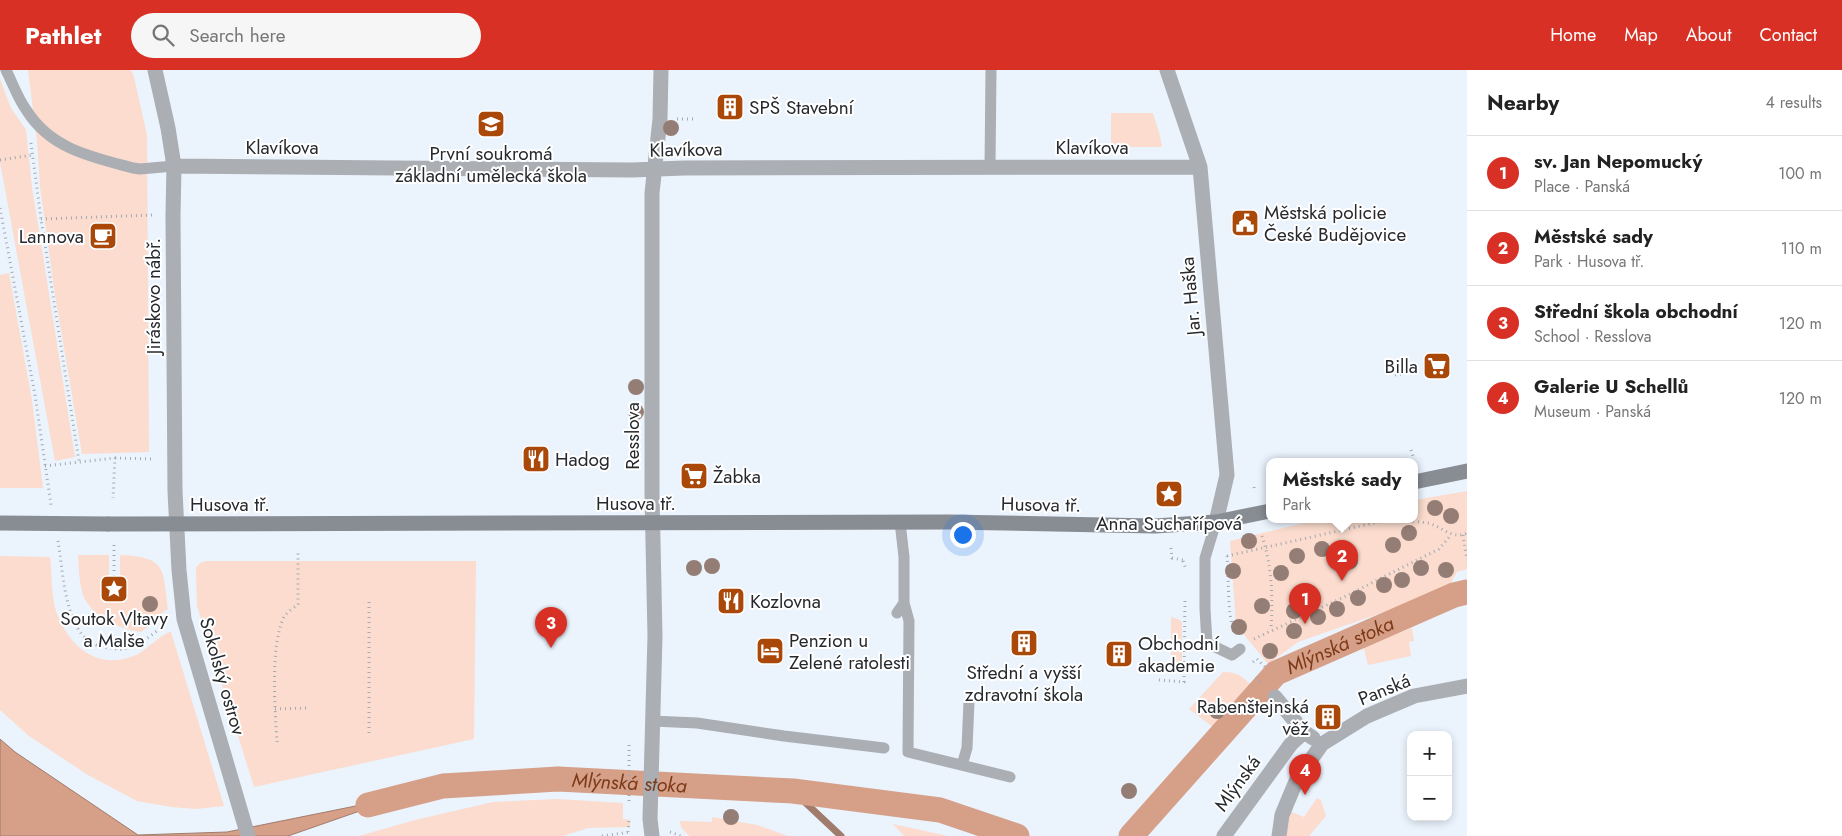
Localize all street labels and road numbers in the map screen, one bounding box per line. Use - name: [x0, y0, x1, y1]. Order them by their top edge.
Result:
- street label: Klavíkova: [245, 134, 319, 161]
- street label: Klavíkova: [1055, 134, 1129, 161]
- street label: Klavíkova: [649, 135, 723, 164]
- street label: Jiráskovo nábř.: [140, 238, 167, 357]
- street label: Jar. Haška: [1174, 256, 1208, 339]
- street label: Resslova: [619, 402, 646, 470]
- street label: Husova tř.: [596, 490, 676, 517]
- street label: Husova tř.: [1001, 490, 1081, 519]
- street label: Husova tř.: [190, 491, 270, 518]
- street label: Sokolský ostrov: [193, 614, 252, 739]
- street label: Panská: [1354, 667, 1414, 712]
- street label: Mlýnská: [1208, 750, 1267, 817]

